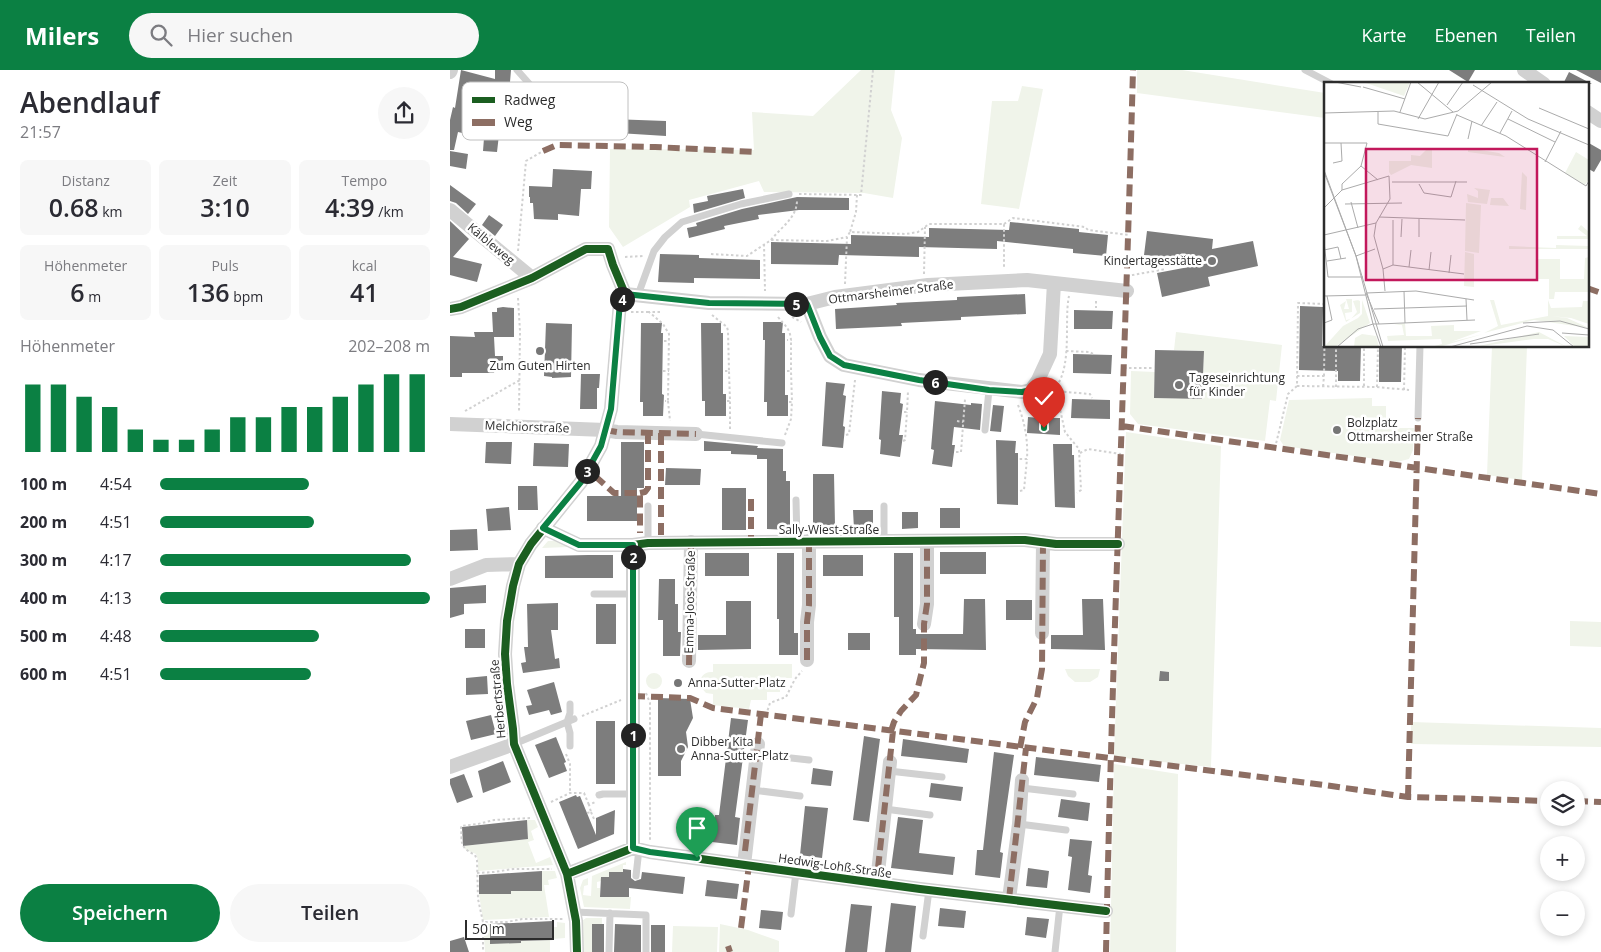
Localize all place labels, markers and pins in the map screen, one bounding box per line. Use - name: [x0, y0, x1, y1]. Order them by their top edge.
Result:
- place label: Kindertagesstätte: [1103, 252, 1202, 269]
- marker: Kindertagesstätte: [1206, 255, 1218, 267]
- pin: 4: [610, 286, 634, 312]
- pin: 5: [784, 292, 808, 316]
- marker: Zum Guten Hirten: [534, 345, 546, 357]
- place label: Zum Guten Hirten: [489, 357, 591, 374]
- place label: Tageseinrichtung für Kinder: [1189, 369, 1285, 400]
- pin: 6: [922, 370, 948, 394]
- pin: [1023, 377, 1065, 428]
- marker: Tageseinrichtung für Kinder: [1173, 379, 1185, 391]
- place label: Bolzplatz Ottmarsheimer Straße: [1347, 414, 1473, 445]
- marker: Bolzplatz Ottmarsheimer Straße: [1331, 424, 1343, 436]
- pin: 3: [574, 458, 600, 484]
- pin: 2: [620, 544, 646, 570]
- place label: Anna-Sutter-Platz: [688, 674, 786, 691]
- marker: Anna-Sutter-Platz: [672, 677, 684, 689]
- pin: 1: [620, 722, 646, 748]
- place label: Dibber Kita Anna-Sutter-Platz: [691, 733, 789, 764]
- marker: Dibber Kita Anna-Sutter-Platz: [675, 743, 687, 755]
- pin: [676, 807, 718, 858]

